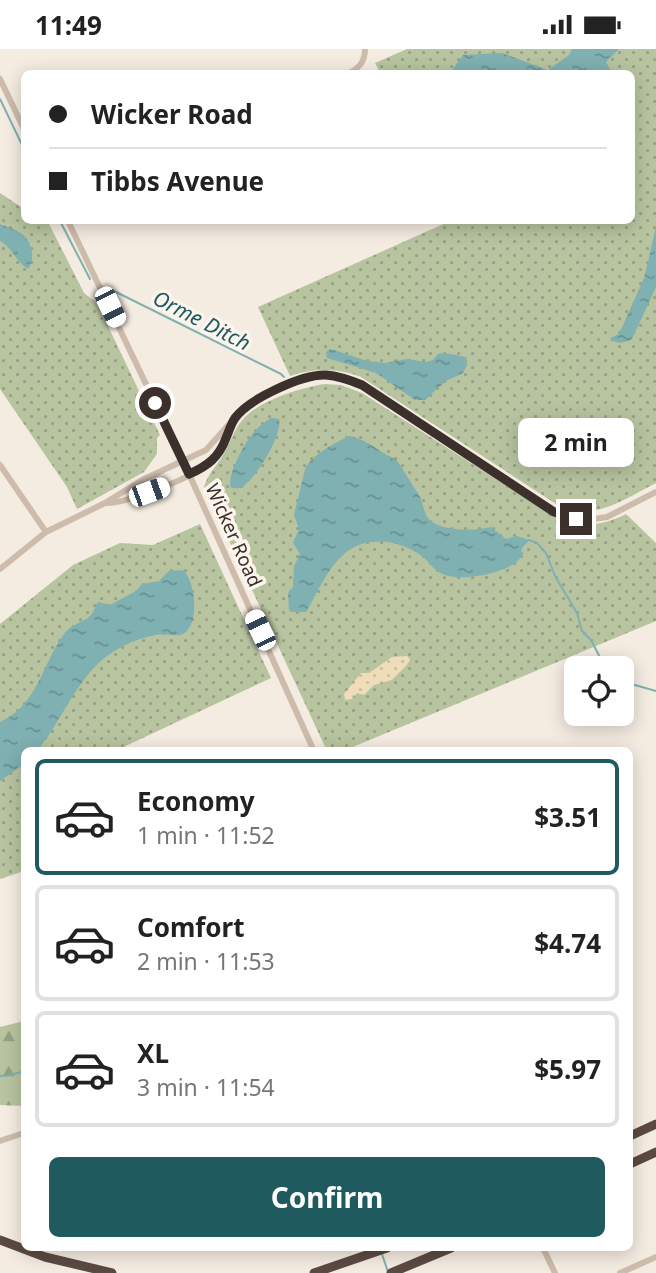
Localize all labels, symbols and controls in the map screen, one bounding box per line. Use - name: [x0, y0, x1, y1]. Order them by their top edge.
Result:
- text: 11:49: [35, 7, 102, 43]
- text: Wicker Road: [91, 96, 253, 132]
- text: Tibbs Avenue: [91, 163, 264, 199]
- water label: Orme Ditch: [148, 283, 256, 357]
- car: [92, 284, 129, 330]
- route start: [139, 387, 171, 419]
- callout: 2 min: [518, 417, 634, 467]
- text: 2 min: [544, 426, 608, 458]
- car: [126, 475, 173, 509]
- street label: Wicker Road: [200, 479, 268, 591]
- route end: [560, 503, 592, 535]
- car: [242, 607, 279, 653]
- map controls: [564, 656, 634, 726]
- button: locate: [564, 656, 634, 726]
- text: Economy: [137, 783, 255, 819]
- icon: car: [53, 786, 116, 849]
- text: $3.51: [534, 799, 601, 835]
- text: 1 min · 11:52: [137, 819, 275, 851]
- text: Comfort: [137, 909, 245, 945]
- icon: car: [53, 912, 116, 975]
- text: $4.74: [534, 925, 601, 961]
- text: 2 min · 11:53: [137, 945, 275, 977]
- text: XL: [137, 1035, 169, 1071]
- icon: car: [53, 1038, 116, 1101]
- text: $5.97: [534, 1051, 601, 1087]
- text: 3 min · 11:54: [137, 1071, 275, 1103]
- button: Confirm: [49, 1157, 605, 1237]

